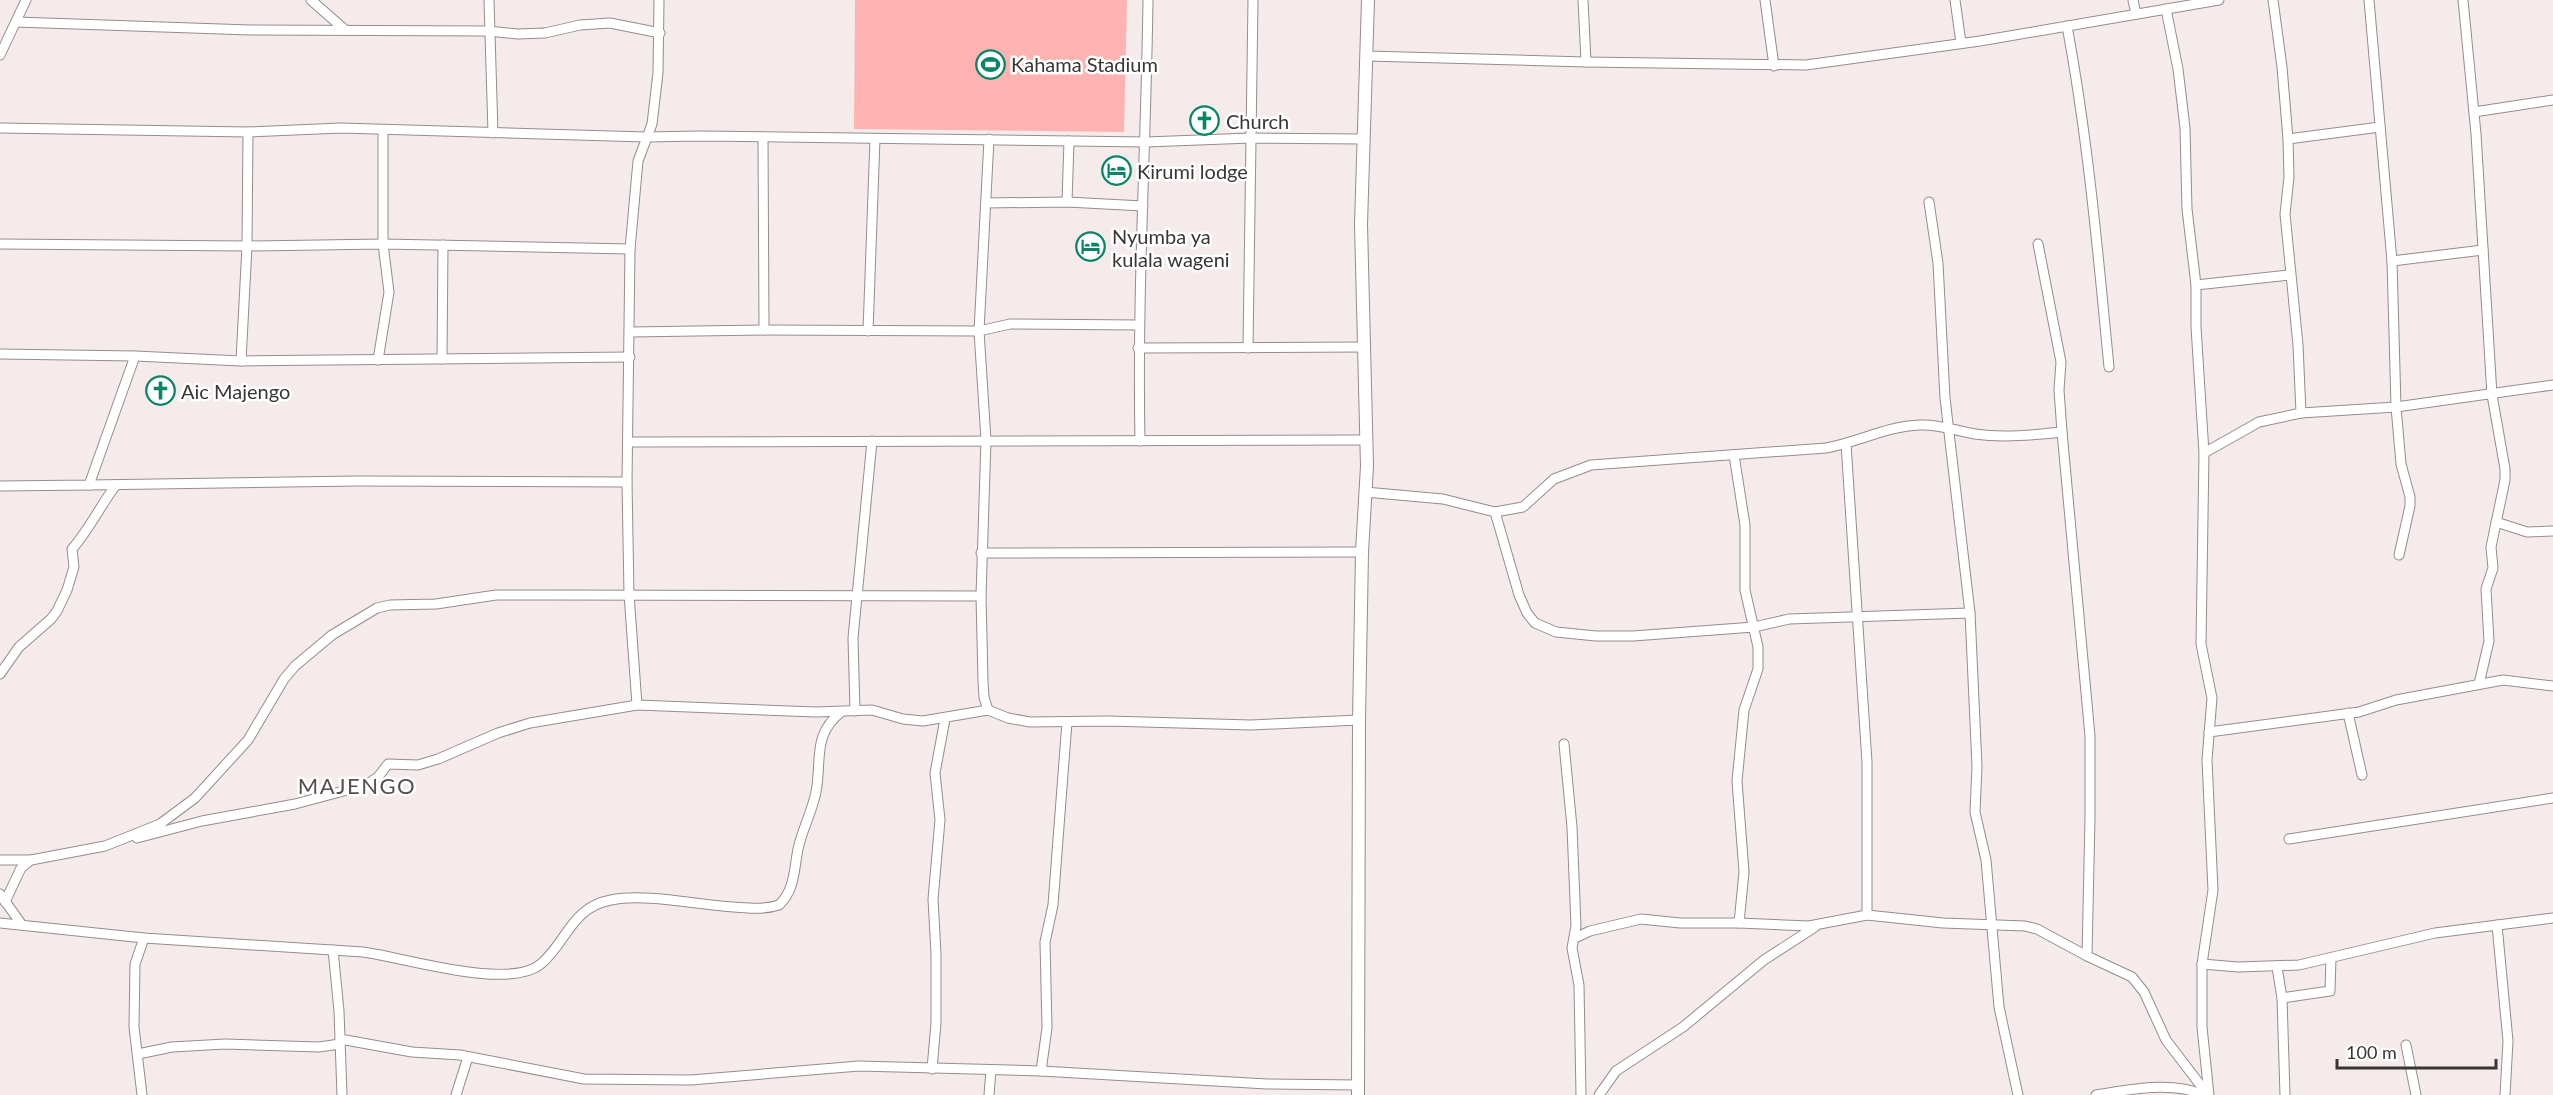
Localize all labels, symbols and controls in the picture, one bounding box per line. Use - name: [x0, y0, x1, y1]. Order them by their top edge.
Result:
- sports icon: Kahama Stadium: [974, 48, 1006, 80]
- place label: Kahama Stadium: [1011, 52, 1158, 76]
- church icon: Church: [1189, 105, 1221, 137]
- place label: Church: [1226, 109, 1289, 133]
- hotel icon: Kirumi lodge: [1100, 155, 1132, 187]
- place label: Kirumi lodge: [1137, 159, 1248, 183]
- place label: Nyumba ya kulala wageni: [1112, 224, 1230, 271]
- hotel icon: Nyumba ya kulala wageni: [1075, 231, 1107, 263]
- church icon: Aic Majengo: [144, 375, 176, 407]
- place label: Aic Majengo: [181, 379, 290, 403]
- district label: MAJENGO: [298, 772, 416, 799]
- scale bar: [2337, 1032, 2496, 1070]
- text: 100 m: [2346, 1041, 2397, 1063]

